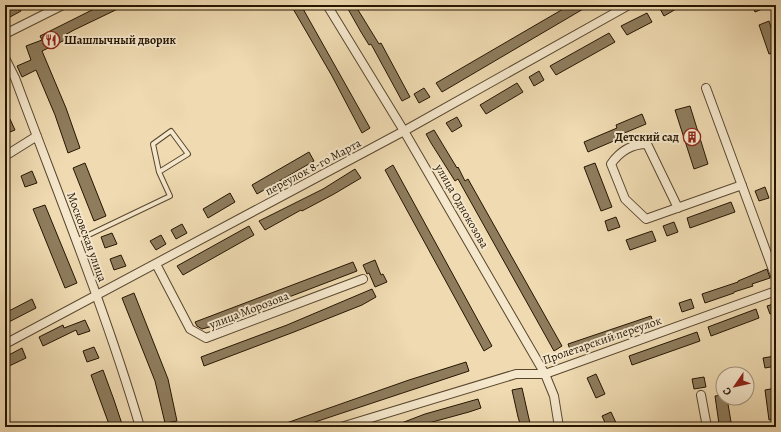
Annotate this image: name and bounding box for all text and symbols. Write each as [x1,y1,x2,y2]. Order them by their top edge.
restaurant icon: Шашлычный дворик [41,30,61,50]
place label: Шашлычный дворик [64,32,177,48]
building icon: Детский сад [682,127,702,147]
place label: Детский сад [615,129,679,145]
street label: переулок 8-го Марта [262,135,364,199]
street label: улица Однокозова [431,160,493,251]
street label: Московская улица [63,190,111,285]
street label: улица Морозова [206,287,291,333]
street label: Пролетарский переулок [540,312,664,368]
north arrow [715,366,755,406]
text: С [719,384,735,398]

